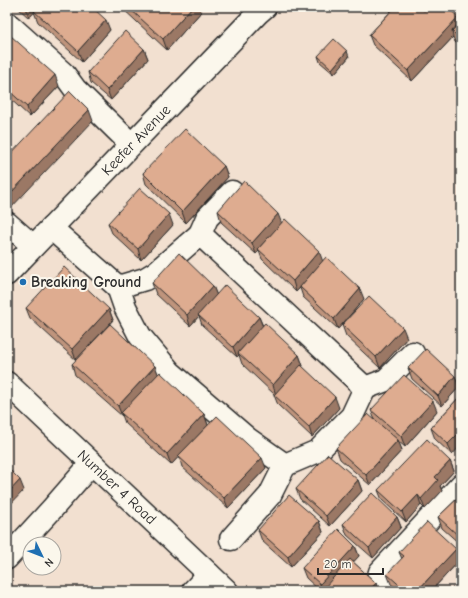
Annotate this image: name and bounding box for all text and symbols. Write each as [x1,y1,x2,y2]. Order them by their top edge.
street label: Keefer Avenue [98,100,175,179]
place label: Breaking Ground [31,273,141,291]
marker: Breaking Ground [18,277,28,287]
street label: Number 4 Road [74,446,160,528]
north arrow [22,536,62,576]
scale bar [318,550,383,576]
text: N [42,555,56,570]
text: 20 m [324,557,352,571]

